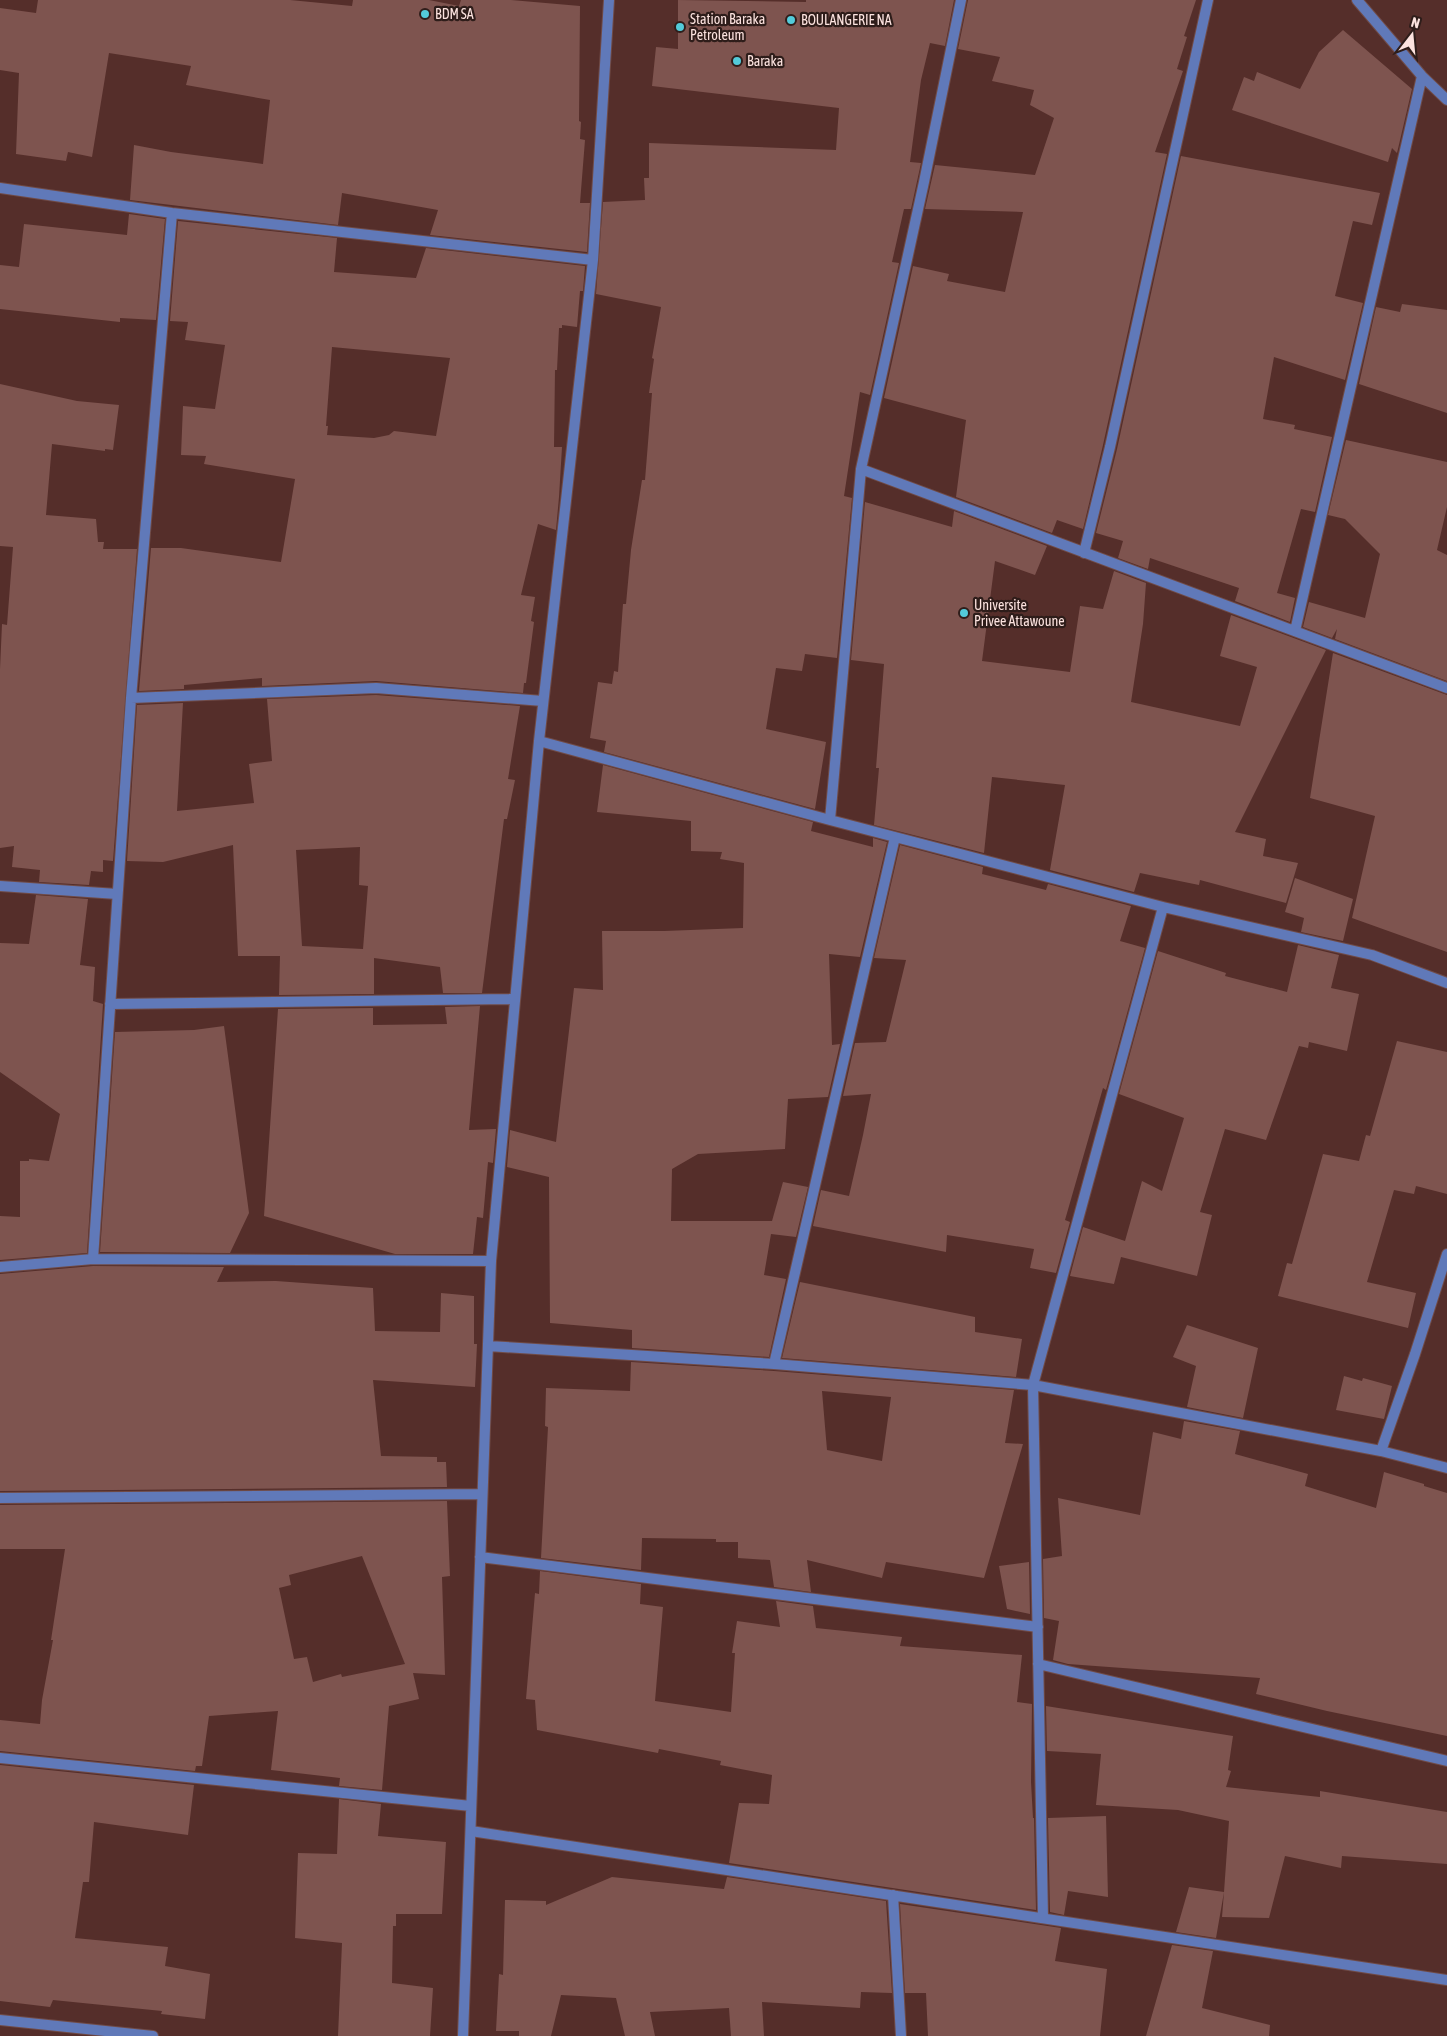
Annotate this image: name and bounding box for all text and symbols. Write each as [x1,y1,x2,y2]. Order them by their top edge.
place label: BDM SA [435,6,474,22]
marker: BDM SA [419,8,431,20]
north arrow [1387,10,1437,60]
place label: Station Baraka Petroleum [690,11,765,43]
place label: BOULANGERIE NA [801,12,892,28]
marker: BOULANGERIE NA [785,14,797,26]
text: N [1409,14,1422,31]
marker: Station Baraka Petroleum [674,21,686,33]
place label: Baraka [747,53,783,69]
marker: Baraka [731,55,743,67]
place label: Universite Privee Attawoune [974,597,1065,629]
marker: Universite Privee Attawoune [958,607,970,619]

